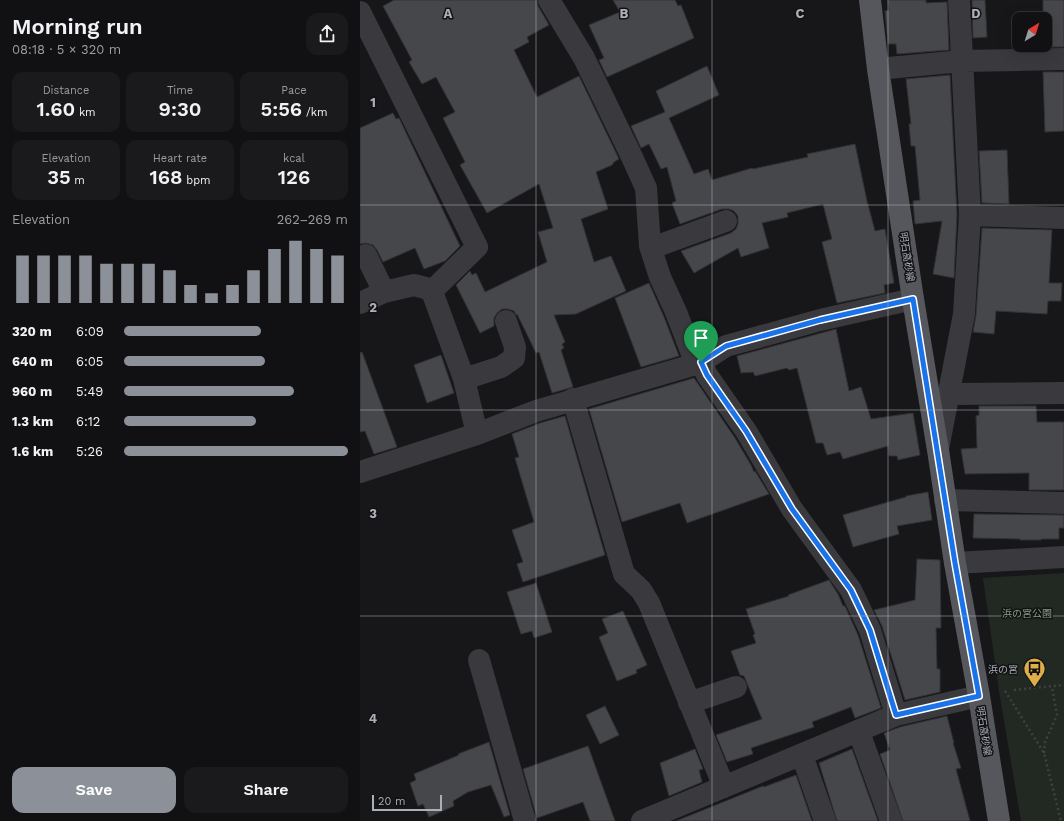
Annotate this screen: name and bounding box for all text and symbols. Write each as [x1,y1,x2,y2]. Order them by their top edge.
text: A [444,6,453,21]
text: B [620,6,629,21]
text: C [796,6,805,21]
text: D [971,6,981,21]
north arrow [1012,12,1052,52]
map controls [1012,12,1052,52]
button: share [306,13,348,55]
text: Morning run [12,14,143,39]
text: 08:18 · 5 × 320 m [12,42,121,57]
text: Distance [43,84,89,97]
text: Time [167,84,193,97]
text: Pace [281,84,307,97]
text: 1 [370,95,376,110]
text: 1.60 [36,97,75,121]
text: 9:30 [159,97,201,121]
text: 5:56 [261,97,302,121]
text: km [75,106,96,119]
text: /km [302,106,327,119]
text: Elevation [41,152,91,165]
text: Heart rate [153,152,207,165]
text: kcal [283,152,305,165]
text: 35 [47,165,71,189]
text: 168 [149,165,183,189]
text: 126 [278,165,310,189]
text: m [71,174,85,187]
text: bpm [183,174,211,187]
text: Elevation [12,212,70,227]
text: 262–269 m [277,212,348,227]
street label: 明石高砂線 [898,231,916,283]
text: 2 [369,300,377,315]
pin [684,321,718,362]
text: 320 m [12,324,52,339]
text: 6:09 [76,324,104,339]
icon: arrive [690,327,712,349]
text: 640 m [12,354,53,369]
text: 6:05 [76,354,103,369]
text: 960 m [12,384,52,399]
text: 5:49 [76,384,103,399]
text: 1.3 km [12,414,53,429]
text: 6:12 [76,414,100,429]
text: 1.6 km [12,444,53,459]
text: 5:26 [76,444,103,459]
text: 3 [369,506,377,521]
park label: 浜の宮公園 [1002,608,1052,619]
bus stop icon: 浜の宮 [1021,656,1047,689]
place label: 浜の宮 [988,664,1018,675]
street label: 明石高砂線 [975,705,993,757]
text: 4 [369,711,378,726]
button: Save [12,767,176,813]
button: Share [184,767,348,813]
scale bar [372,793,442,812]
text: 20 m [378,795,406,808]

